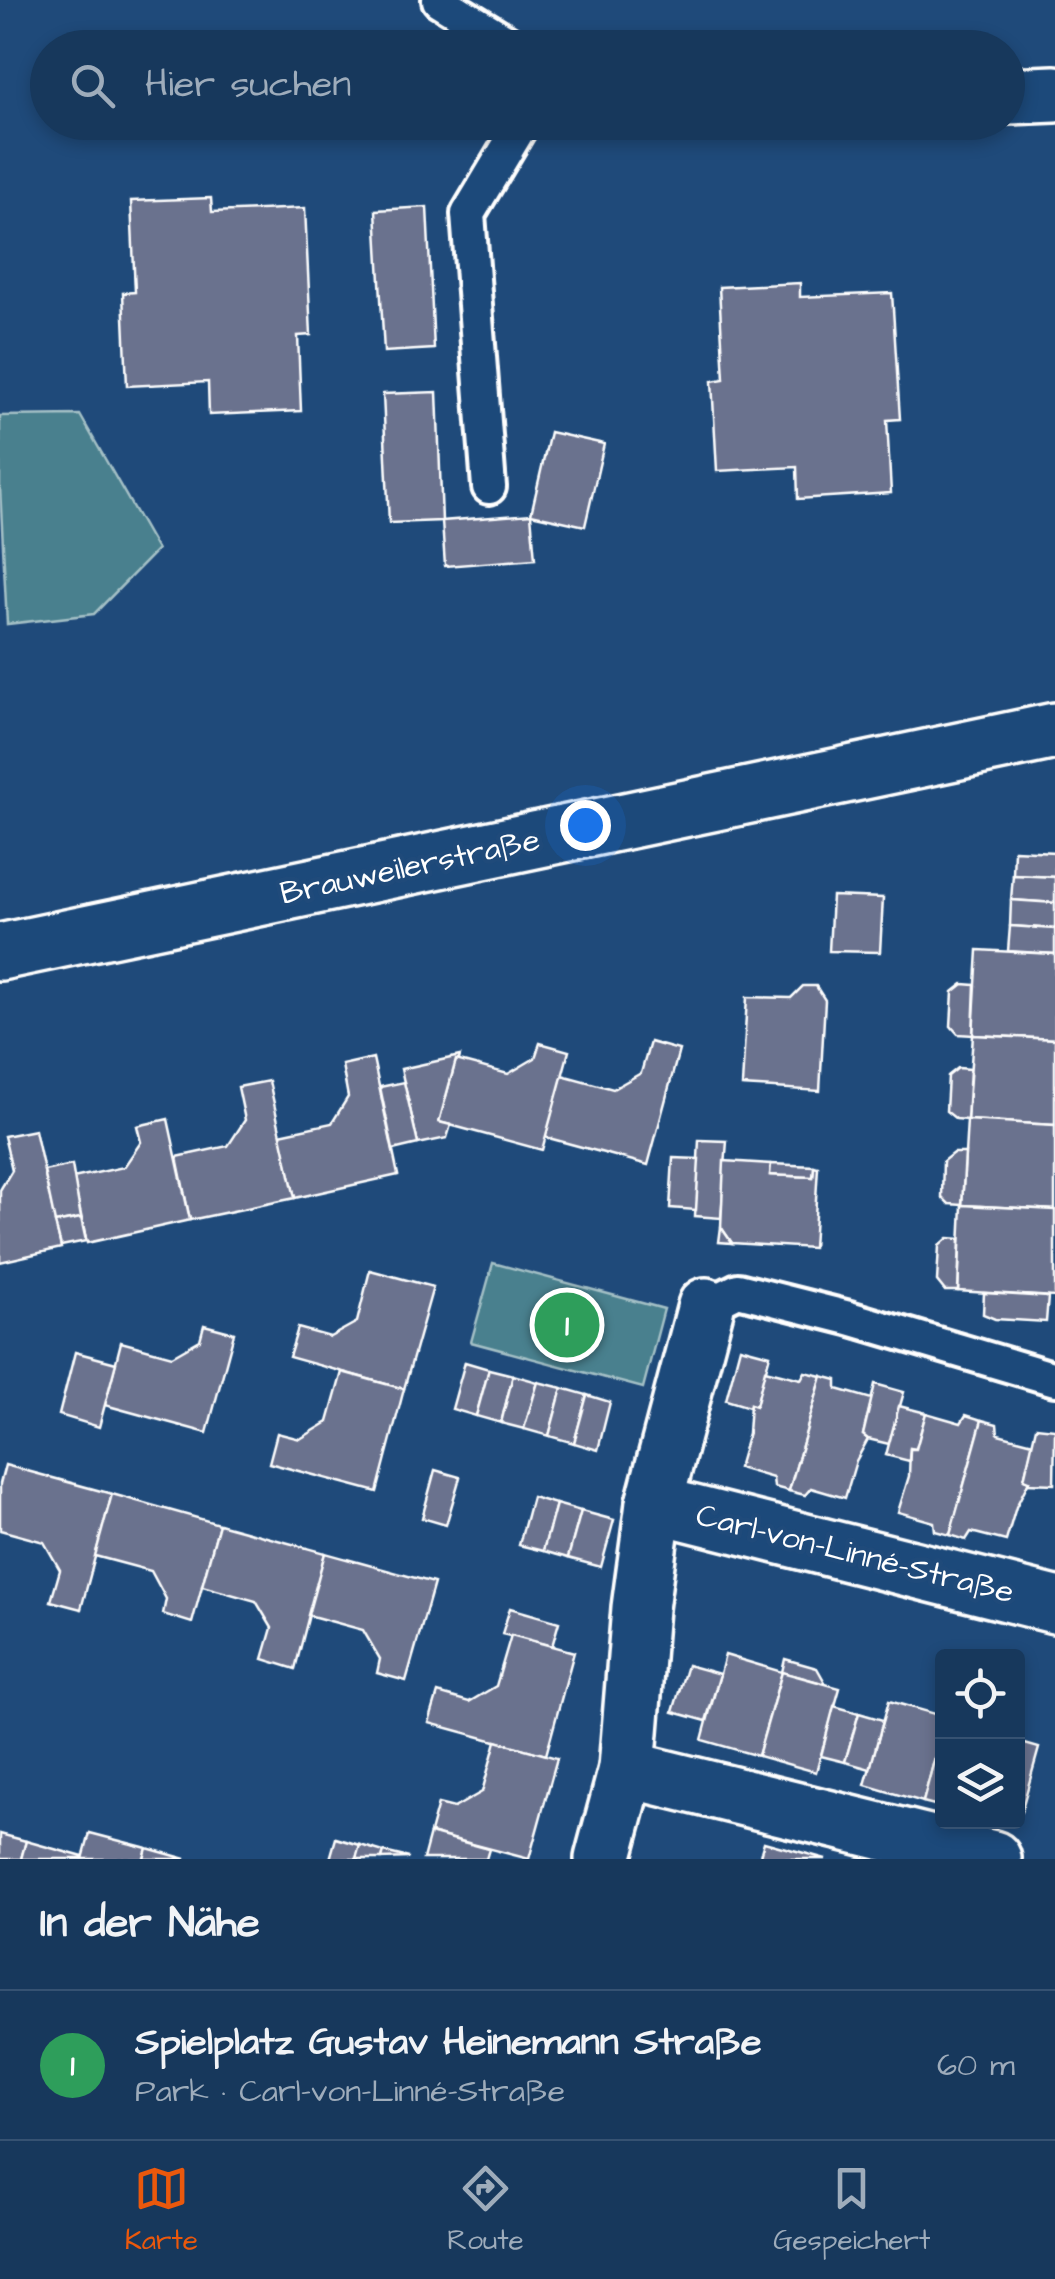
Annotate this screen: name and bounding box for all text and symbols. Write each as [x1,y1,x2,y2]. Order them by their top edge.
search box [30,30,1025,140]
icon: search [65,58,120,113]
text: Hier suchen [145,59,351,111]
your location [560,800,611,851]
street label: Brauweilerstraße [276,818,544,916]
pin: 1 [534,1288,600,1362]
street label: Carl-von-Linné-Straße [691,1493,1019,1615]
map controls [935,1649,1025,1829]
button: locate [935,1649,1025,1739]
button: layers [935,1739,1025,1829]
text: In der Nähe [40,1895,260,1953]
text: Spielplatz Gustav Heinemann Straße [135,2017,762,2069]
text: 1 [70,2043,75,2088]
text: 60 m [937,2043,1015,2088]
text: Park · Carl-von-Linné-Straße [135,2069,565,2114]
tab: Karte [125,2161,198,2260]
tab: Route [447,2161,524,2260]
tab: Gespeichert [773,2161,930,2260]

